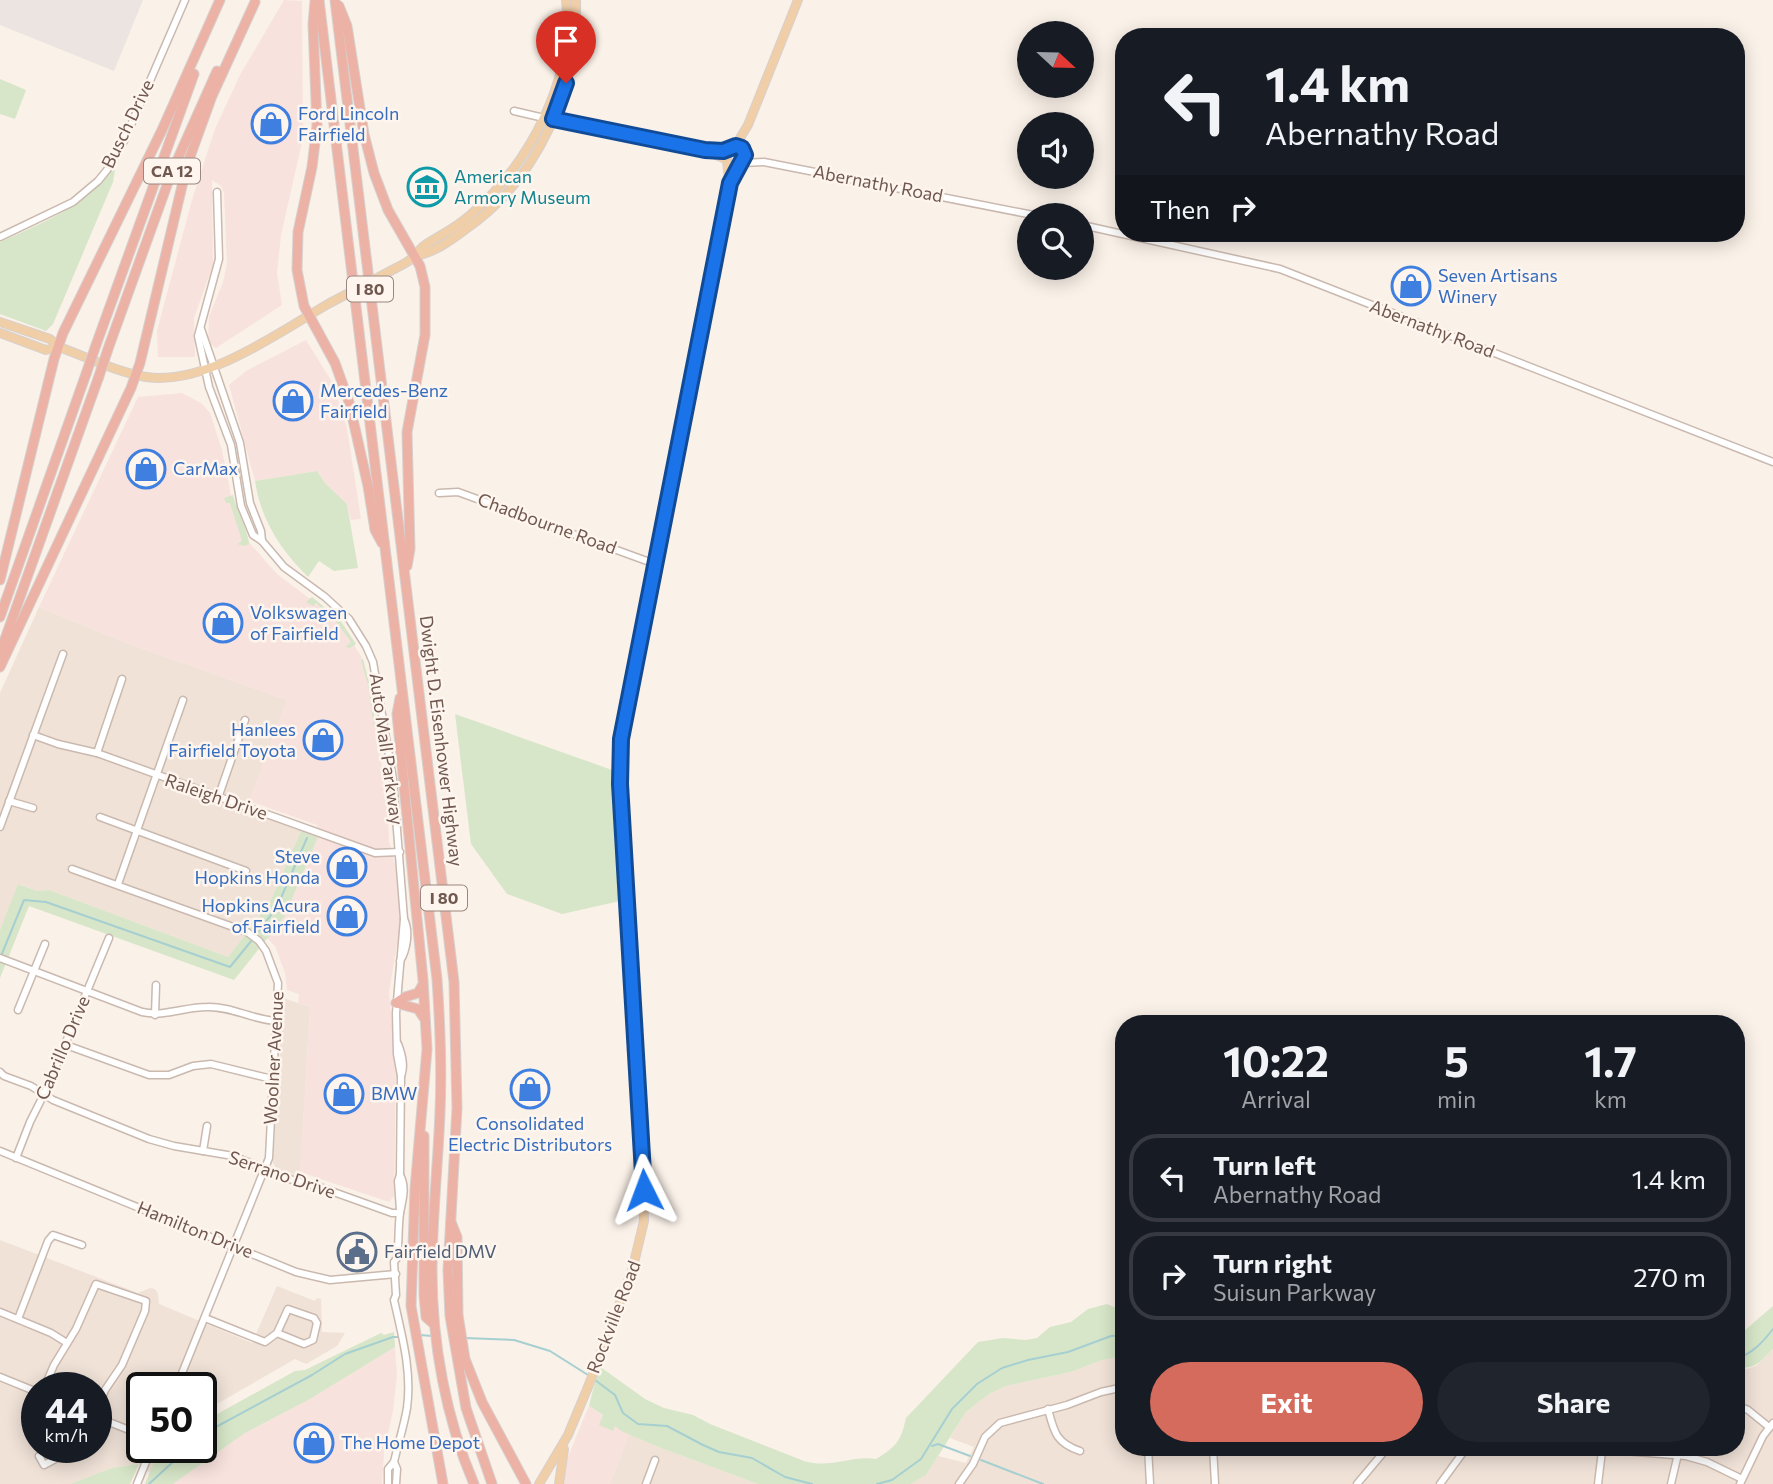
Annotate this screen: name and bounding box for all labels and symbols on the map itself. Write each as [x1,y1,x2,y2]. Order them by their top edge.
pin [536,11,596,83]
north arrow [1017,21,1094,98]
street label: Busch Drive [96,76,158,172]
place label: Ford Lincoln Fairfield [298,102,399,145]
shop icon: Ford Lincoln Fairfield [250,103,292,145]
road number: CA 12 [144,158,200,183]
street label: Abernathy Road [811,160,945,206]
place label: American Armory Museum [454,165,591,208]
museum icon: American Armory Museum [406,166,448,208]
place label: Seven Artisans Winery [1438,264,1558,307]
shop icon: Seven Artisans Winery [1390,265,1432,307]
road number: I 80 [347,276,393,302]
street label: Abernathy Road [1367,294,1498,362]
place label: Mercedes-Benz Fairfield [320,379,448,422]
shop icon: Mercedes-Benz Fairfield [272,380,314,422]
shop icon: CarMax [125,448,167,490]
place label: CarMax [173,457,238,479]
street label: Chadbourne Road [475,488,620,558]
place label: Volkswagen of Fairfield [250,601,347,644]
shop icon: Volkswagen of Fairfield [202,602,244,644]
street label: Dwight D. Eisenhower Highway [416,614,468,868]
street label: Auto Mall Parkway [365,671,409,826]
place label: Hanlees Fairfield Toyota [168,718,296,761]
shop icon: Hanlees Fairfield Toyota [302,719,344,761]
street label: Raleigh Drive [162,768,271,824]
place label: Steve Hopkins Honda [194,845,320,888]
shop icon: Steve Hopkins Honda [326,846,368,888]
road number: I 80 [421,885,467,910]
place label: Hopkins Acura of Fairfield [201,894,320,937]
shop icon: Hopkins Acura of Fairfield [326,895,368,937]
street label: Woolner Avenue [259,991,287,1125]
street label: Cabrillo Drive [30,992,94,1103]
shop icon: Consolidated Electric Distributors [509,1068,551,1110]
shop icon: BMW [323,1073,365,1115]
place label: BMW [371,1082,417,1104]
place label: Consolidated Electric Distributors [448,1112,612,1155]
street label: Serrano Drive [226,1145,339,1203]
position arrow [607,1153,681,1227]
street label: Hamilton Drive [134,1196,257,1262]
public building icon: Fairfield DMV [336,1231,378,1273]
place label: Fairfield DMV [384,1240,497,1262]
street label: Rockville Road [581,1257,645,1376]
speed limit sign: 50 [126,1372,217,1463]
shop icon: The Home Depot [293,1422,335,1464]
place label: The Home Depot [341,1431,480,1453]

